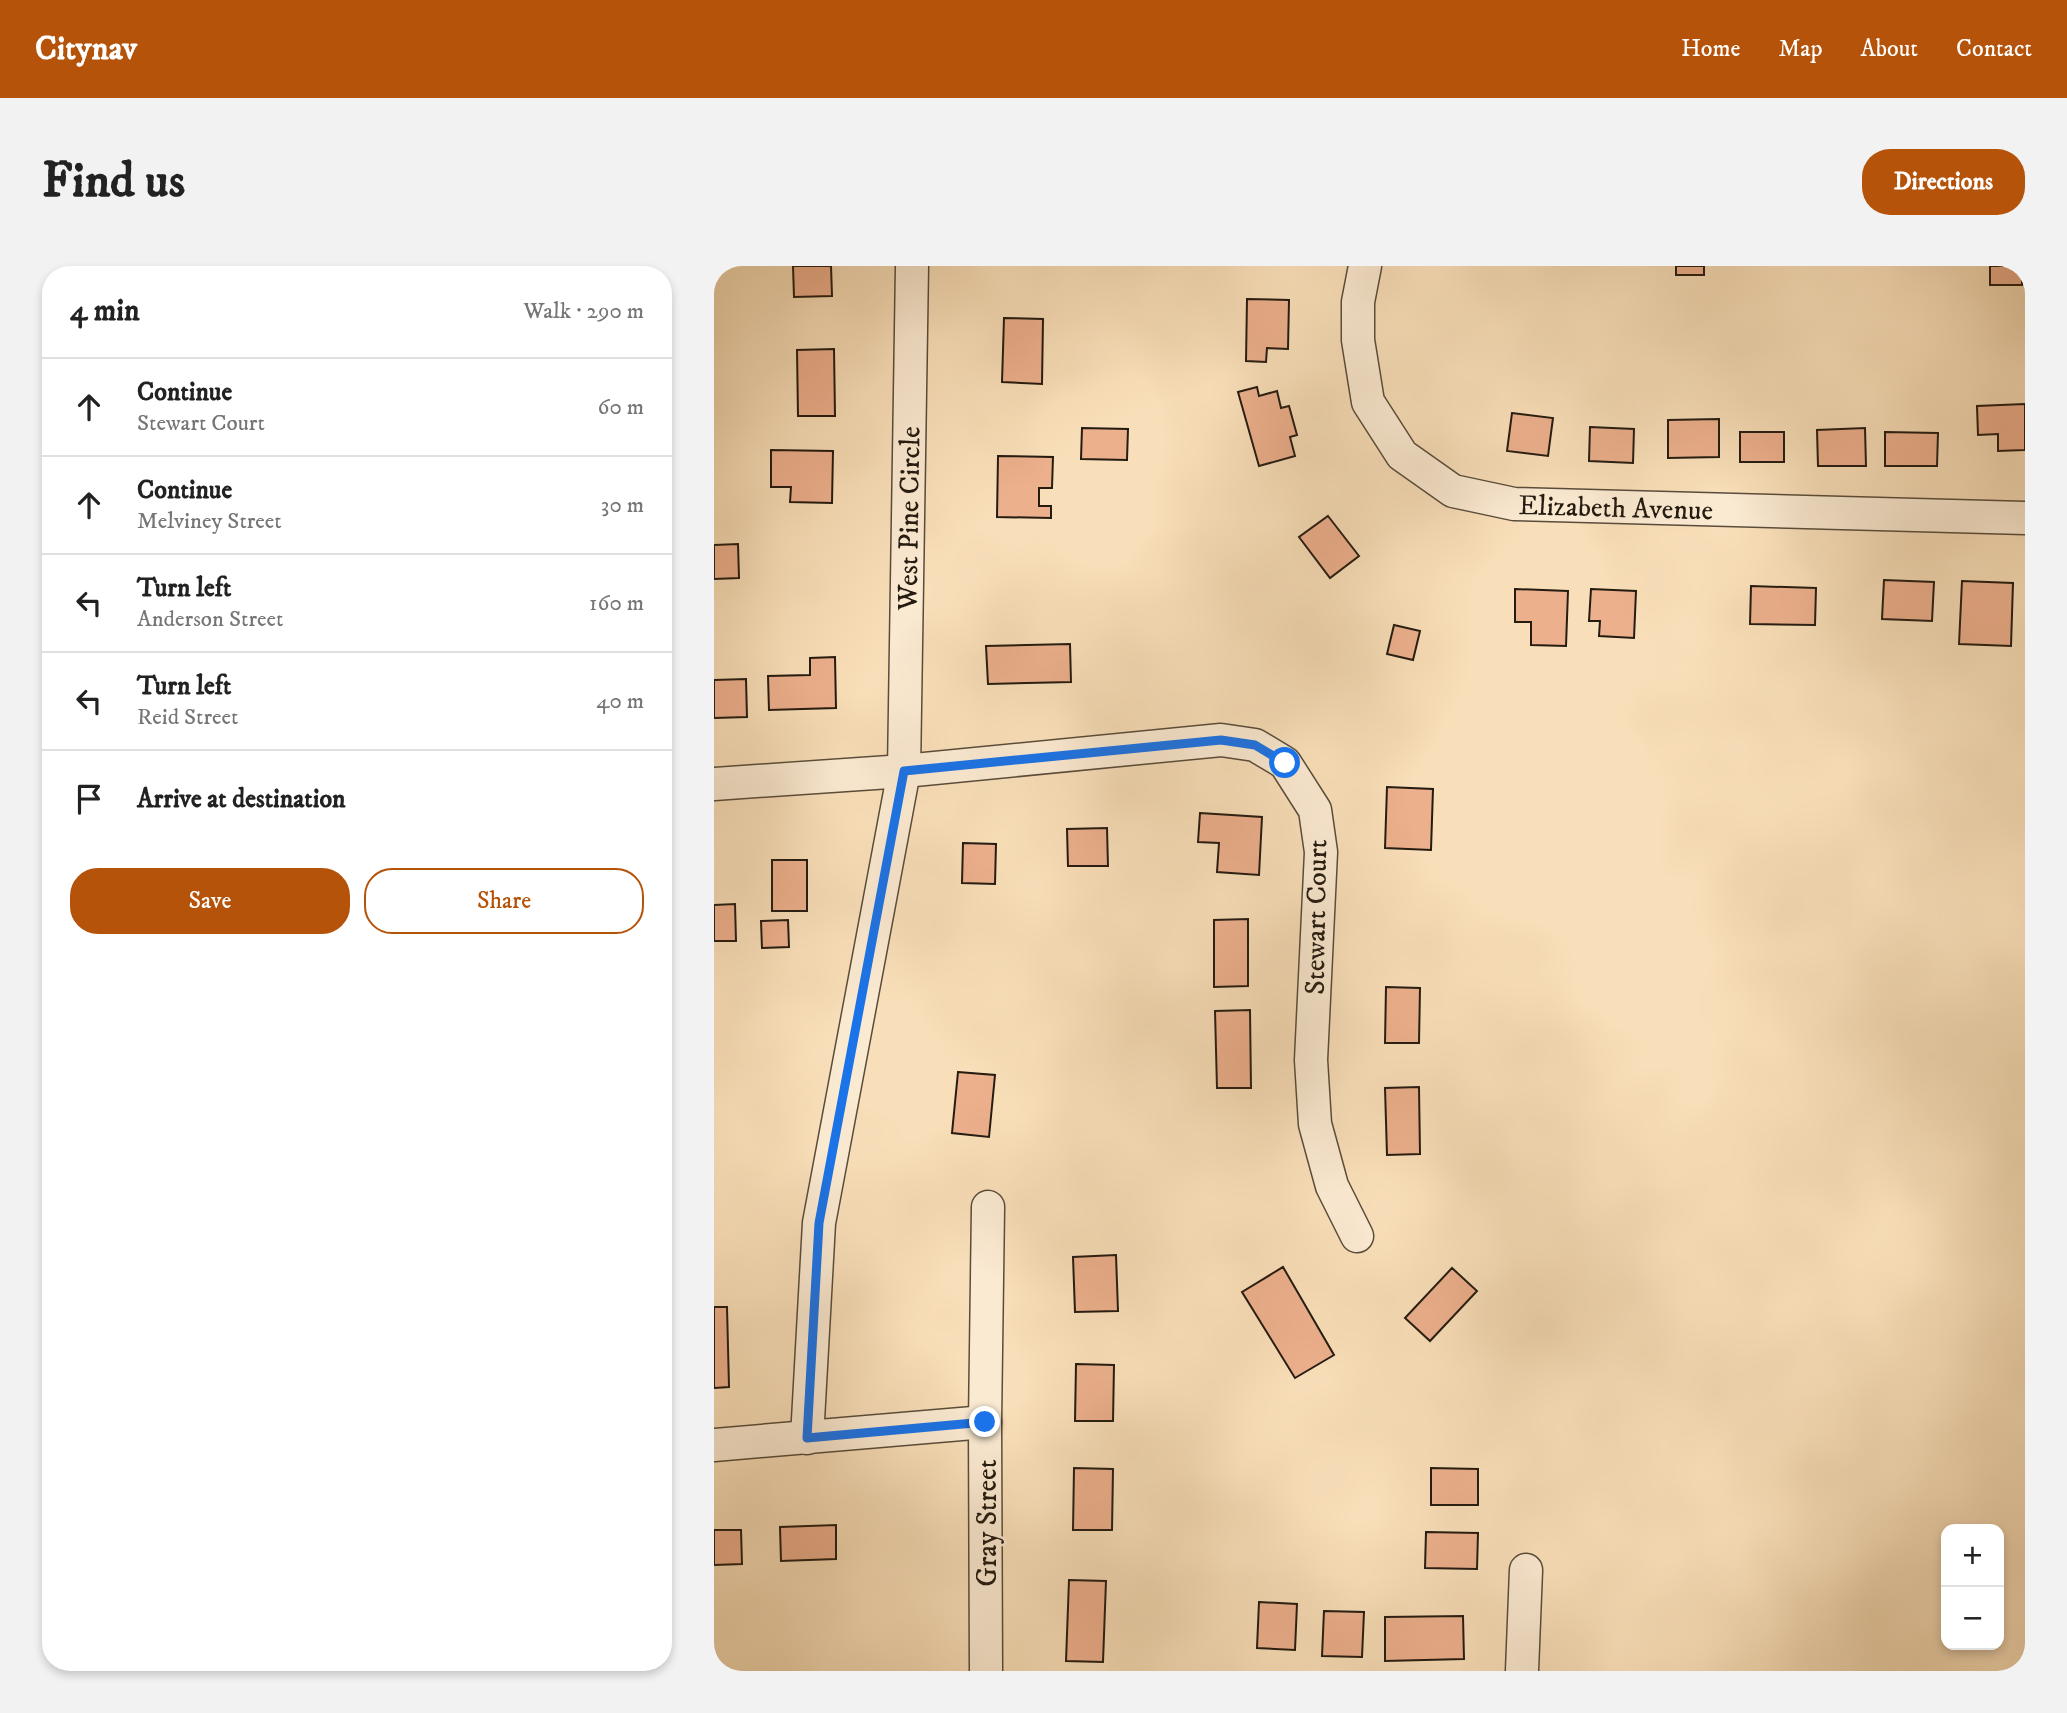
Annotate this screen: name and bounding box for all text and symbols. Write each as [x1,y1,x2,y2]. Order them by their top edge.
text: Citynav [35,29,137,70]
text: Home [1681,34,1740,64]
text: Map [1778,34,1823,64]
text: About [1861,34,1918,64]
text: Contact [1956,34,2032,64]
button: Directions [1862,149,2025,215]
text: Find us [42,151,185,213]
text: 4 min [70,293,140,330]
text: Walk · 290 m [523,297,644,326]
text: Continue [137,376,232,409]
icon: ahead [70,388,108,426]
text: 60 m [597,393,644,422]
text: Stewart Court [137,409,265,438]
street label: West Pine Circle [891,426,928,612]
text: Continue [137,474,232,507]
icon: ahead [70,486,108,524]
street label: Elizabeth Avenue [1518,488,1713,528]
text: 30 m [601,491,644,520]
text: Melviney Street [137,507,282,536]
text: Turn left [137,572,231,605]
icon: left [70,584,108,622]
text: 160 m [589,589,644,618]
text: Anderson Street [137,605,283,634]
text: Turn left [137,670,231,703]
icon: left [70,682,108,720]
text: 40 m [596,687,644,716]
text: Reid Street [137,703,238,732]
route start [1269,747,1300,778]
icon: arrive [70,780,108,818]
text: Arrive at destination [137,783,346,816]
street label: Stewart Court [1298,839,1335,995]
button: Save [70,868,350,934]
button: Share [364,868,644,934]
route end [969,1406,1000,1437]
street label: Gray Street [970,1459,1005,1587]
map controls [1941,1524,2004,1650]
button: + [1941,1524,2004,1587]
button: − [1941,1587,2004,1650]

